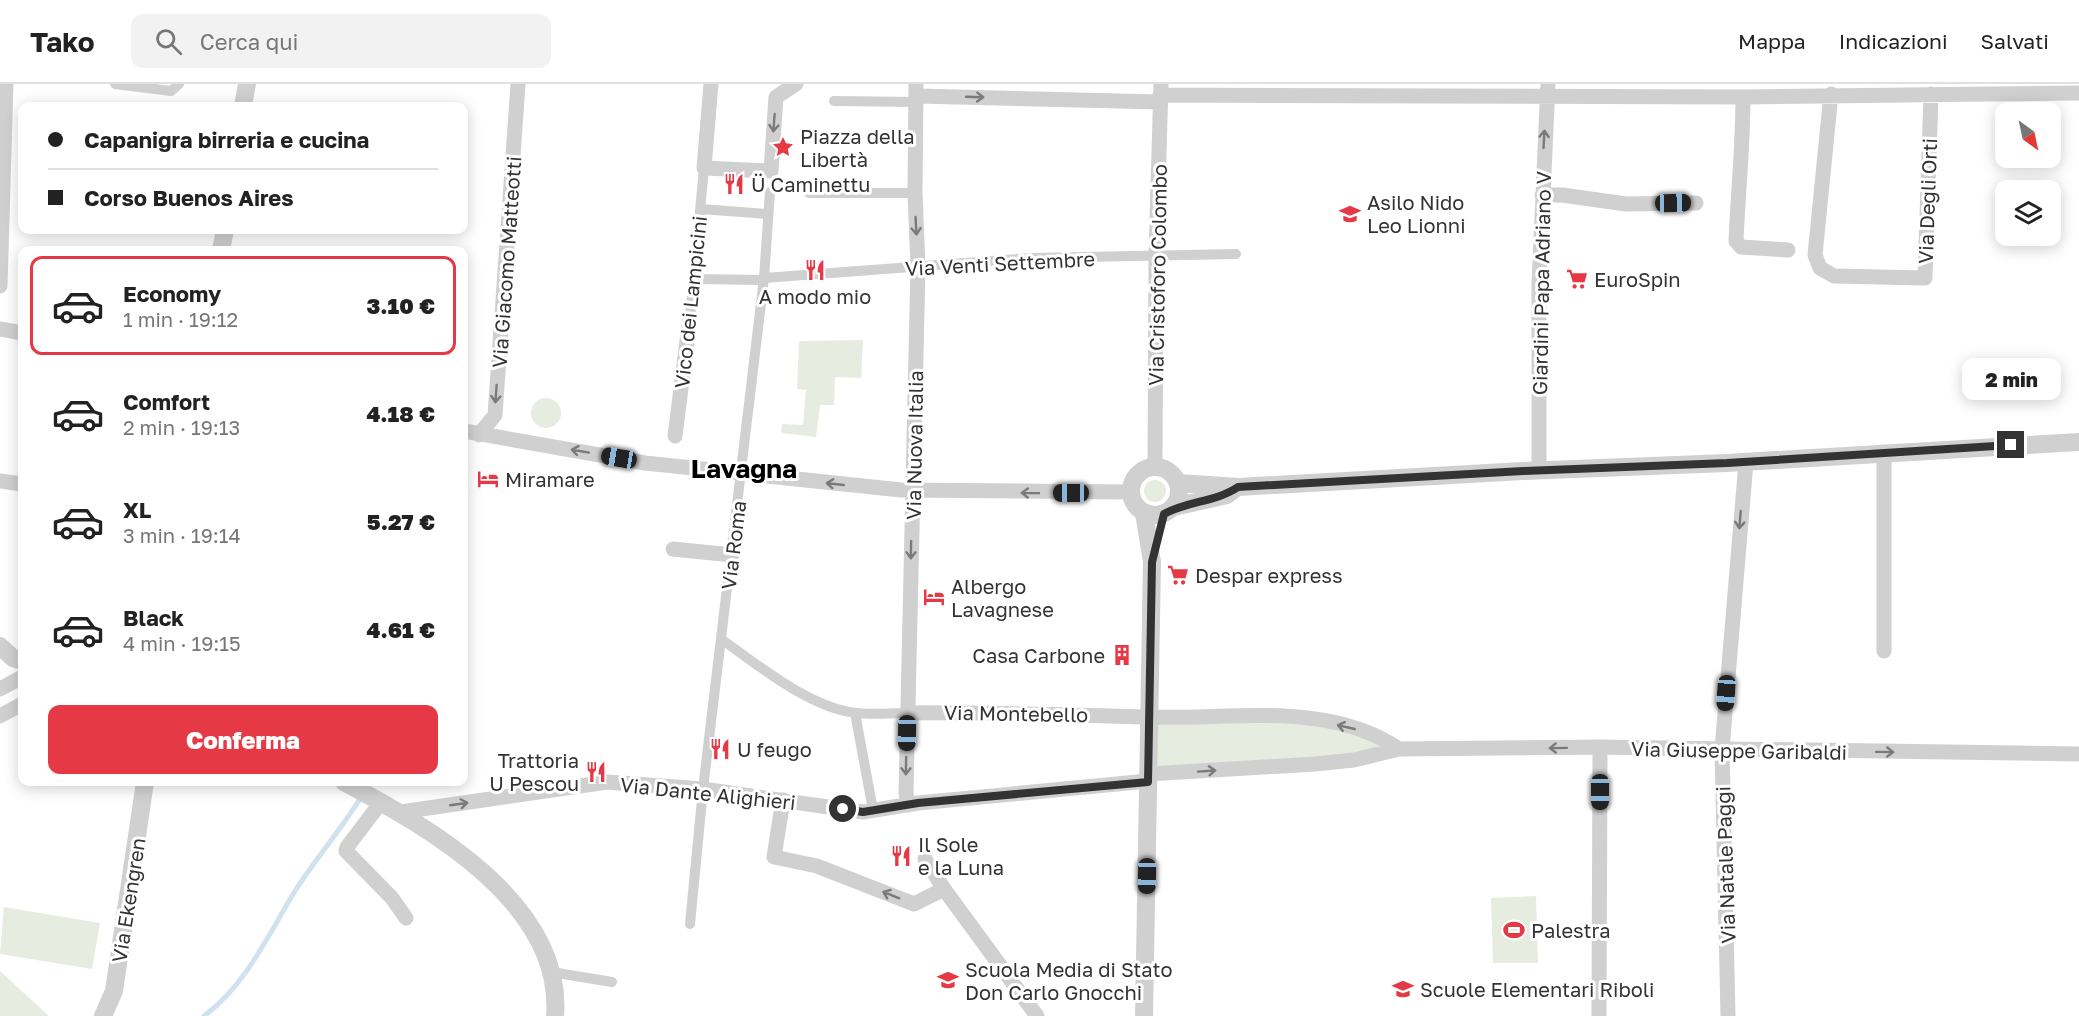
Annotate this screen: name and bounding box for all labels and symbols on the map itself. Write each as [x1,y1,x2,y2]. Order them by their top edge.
one-way arrow [965,91,985,103]
north arrow [1995,102,2061,168]
one-way arrow [769,112,780,132]
place label: Piazza della Libertà [800,124,915,171]
one-way arrow [1538,130,1549,149]
place icon: Piazza della Libertà [771,135,795,159]
street label: Via Degli Orti [1913,138,1941,264]
street label: Via Giacomo Matteotti [487,155,525,369]
street label: Via Cristoforo Colombo [1143,164,1171,386]
street label: Giardini Papa Adriano V [1527,171,1555,395]
restaurant icon: Ü Caminettu [722,172,746,196]
place label: Ü Caminettu [751,172,870,196]
place label: Asilo Nido Leo Lionni [1367,190,1466,237]
car [1655,194,1691,212]
school or university icon: Asilo Nido Leo Lionni [1338,202,1362,226]
street label: Vico dei Lampicini [669,215,711,389]
one-way arrow [911,216,922,236]
street label: Via Venti Settembre [904,246,1096,280]
restaurant icon: A modo mio [803,258,827,282]
supermarket icon: EuroSpin [1565,267,1589,291]
place label: EuroSpin [1594,267,1681,291]
place label: A modo mio [759,284,871,308]
callout: 2 min [1962,358,2060,400]
street label: Via Nuova Italia [901,370,927,520]
one-way arrow [490,383,501,403]
route end [1997,431,2024,458]
one-way arrow [571,445,591,456]
car [600,446,638,470]
district label: Lavagna [691,453,797,484]
hotel icon: Miramare [476,467,500,491]
place label: Miramare [505,467,595,491]
one-way arrow [826,478,846,489]
car [1053,484,1089,502]
one-way arrow [1020,487,1040,498]
street label: Via Roma [716,499,750,591]
one-way arrow [1734,510,1745,530]
one-way arrow [905,539,917,559]
supermarket icon: Despar express [1166,563,1190,587]
place label: Despar express [1195,563,1343,587]
place label: Albergo Lavagnese [951,574,1054,621]
hotel icon: Albergo Lavagnese [922,585,946,609]
place label: Casa Carbone [972,643,1105,667]
building icon: Casa Carbone [1110,643,1134,667]
car [1716,674,1736,712]
street label: Via Montebello [944,700,1088,726]
car [898,715,916,751]
one-way arrow [1337,720,1356,732]
street label: Via Giuseppe Garibaldi [1631,736,1847,764]
restaurant icon: U feugo [708,737,732,761]
place label: U feugo [737,737,812,761]
one-way arrow [1549,742,1569,754]
one-way arrow [1875,746,1895,758]
place label: Trattoria U Pescou [489,748,579,795]
one-way arrow [900,755,912,775]
restaurant icon: Trattoria U Pescou [584,760,608,784]
one-way arrow [1196,765,1216,776]
street label: Via Dante Alighieri [619,772,797,814]
car [1591,774,1609,810]
street label: Via Natale Paggi [1710,786,1740,944]
route start [829,795,856,822]
one-way arrow [448,798,468,809]
place label: Il Sole e la Luna [918,832,1004,879]
street label: Via Ekengren [106,836,150,964]
restaurant icon: Il Sole e la Luna [889,844,913,868]
car [1138,858,1156,894]
one-way arrow [882,889,901,900]
sports icon: Palestra [1502,918,1526,942]
place label: Palestra [1531,918,1611,942]
place label: Scuola Media di Stato Don Carlo Gnocchi [965,957,1172,1004]
school or university icon: Scuola Media di Stato Don Carlo Gnocchi [936,968,960,992]
school or university icon: Scuole Elementari Riboli [1391,977,1415,1001]
place label: Scuole Elementari Riboli [1420,977,1654,1001]

